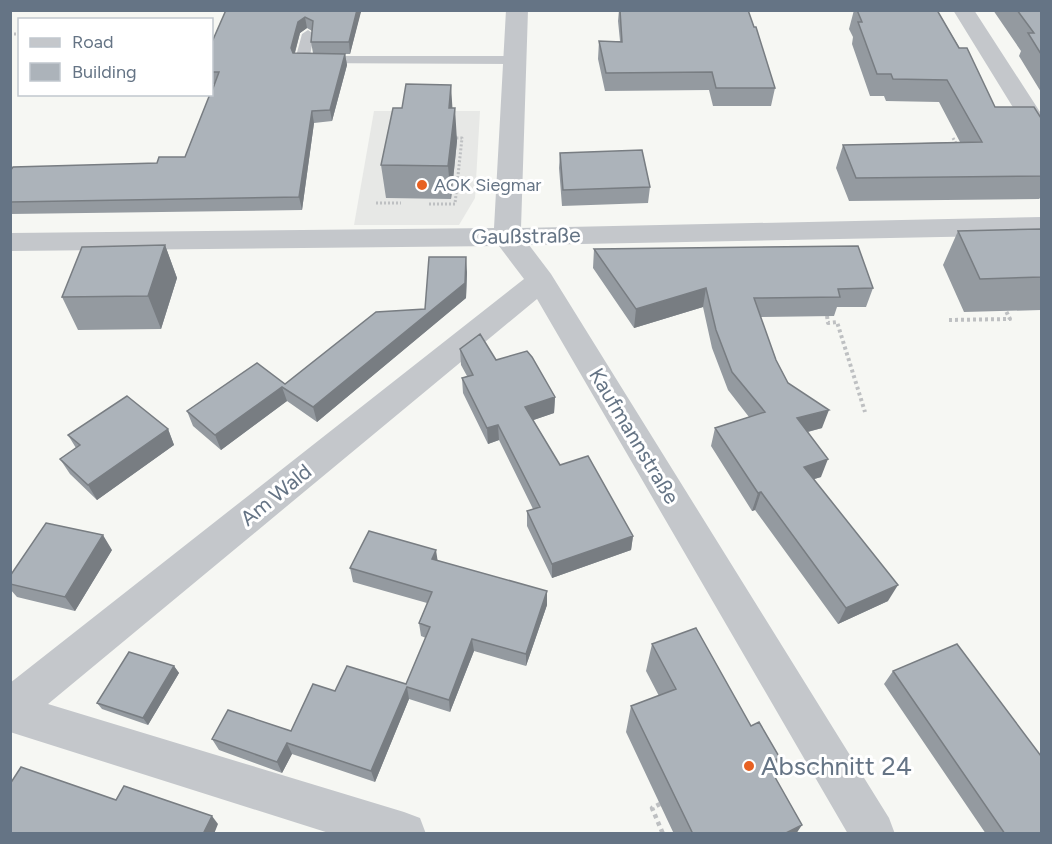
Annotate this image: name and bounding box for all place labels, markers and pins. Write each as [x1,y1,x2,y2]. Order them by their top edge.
place label: AOK Siegmar [434,174,541,196]
marker: AOK Siegmar [415,178,429,192]
place label: Abschnitt 24 [761,750,912,782]
marker: Abschnitt 24 [742,759,756,773]

